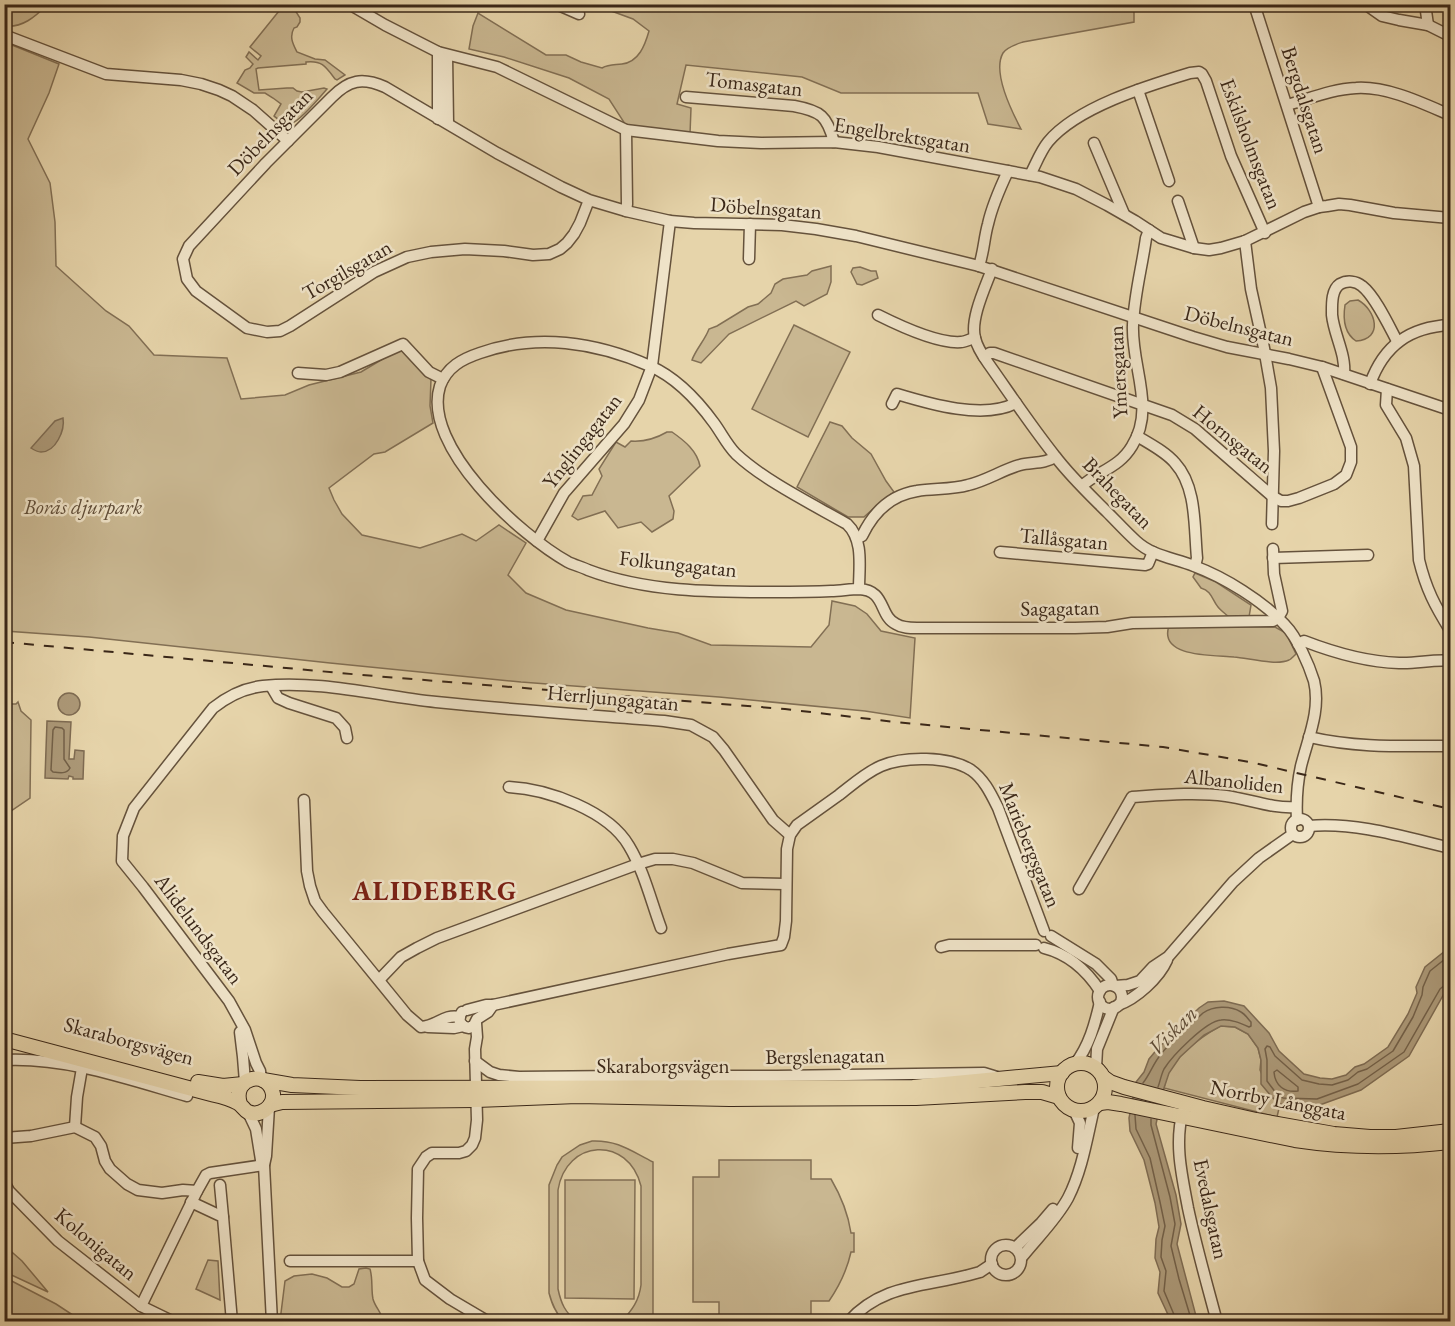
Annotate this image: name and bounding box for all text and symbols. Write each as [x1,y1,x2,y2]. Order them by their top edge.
street label: Bergdalsgatan [1275,43,1335,157]
street label: Tomasgatan [704,65,804,102]
street label: Eskilsholmsgatan [1214,75,1289,213]
street label: Döbelnsgatan [221,82,318,181]
street label: Engelbrektsgatan [832,110,972,159]
street label: Döbelnsgatan [709,190,823,225]
street label: Torgilsgatan [297,233,396,306]
street label: Döbelnsgatan [1182,299,1297,352]
street label: Ymersgatan [1102,325,1133,419]
street label: Ynglingagatan [536,388,627,494]
street label: Hornsgatan [1188,398,1279,479]
street label: Brahegatan [1077,451,1159,535]
park label: Borås djurpark [23,493,143,520]
street label: Tallåsgatan [1019,521,1110,556]
street label: Folkungagatan [618,544,738,583]
street label: Sagagatan [1020,593,1100,622]
street label: Herrljungagatan [546,678,680,717]
street label: Albanoliden [1182,762,1285,799]
street label: Mariebergsgatan [993,778,1068,911]
street label: Alidelundsgatan [148,867,250,989]
district label: ALIDEBERG [351,873,518,908]
water label: Viskan [1141,999,1203,1061]
street label: Skaraborgsvägen [61,1010,197,1071]
street label: Bergslenagatan [765,1041,885,1070]
street label: Skaraborgsvägen [596,1052,730,1079]
street label: Norrby Långgata [1208,1073,1349,1126]
street label: Evedalsgatan [1188,1156,1235,1262]
street label: Kolonigatan [49,1201,143,1286]

